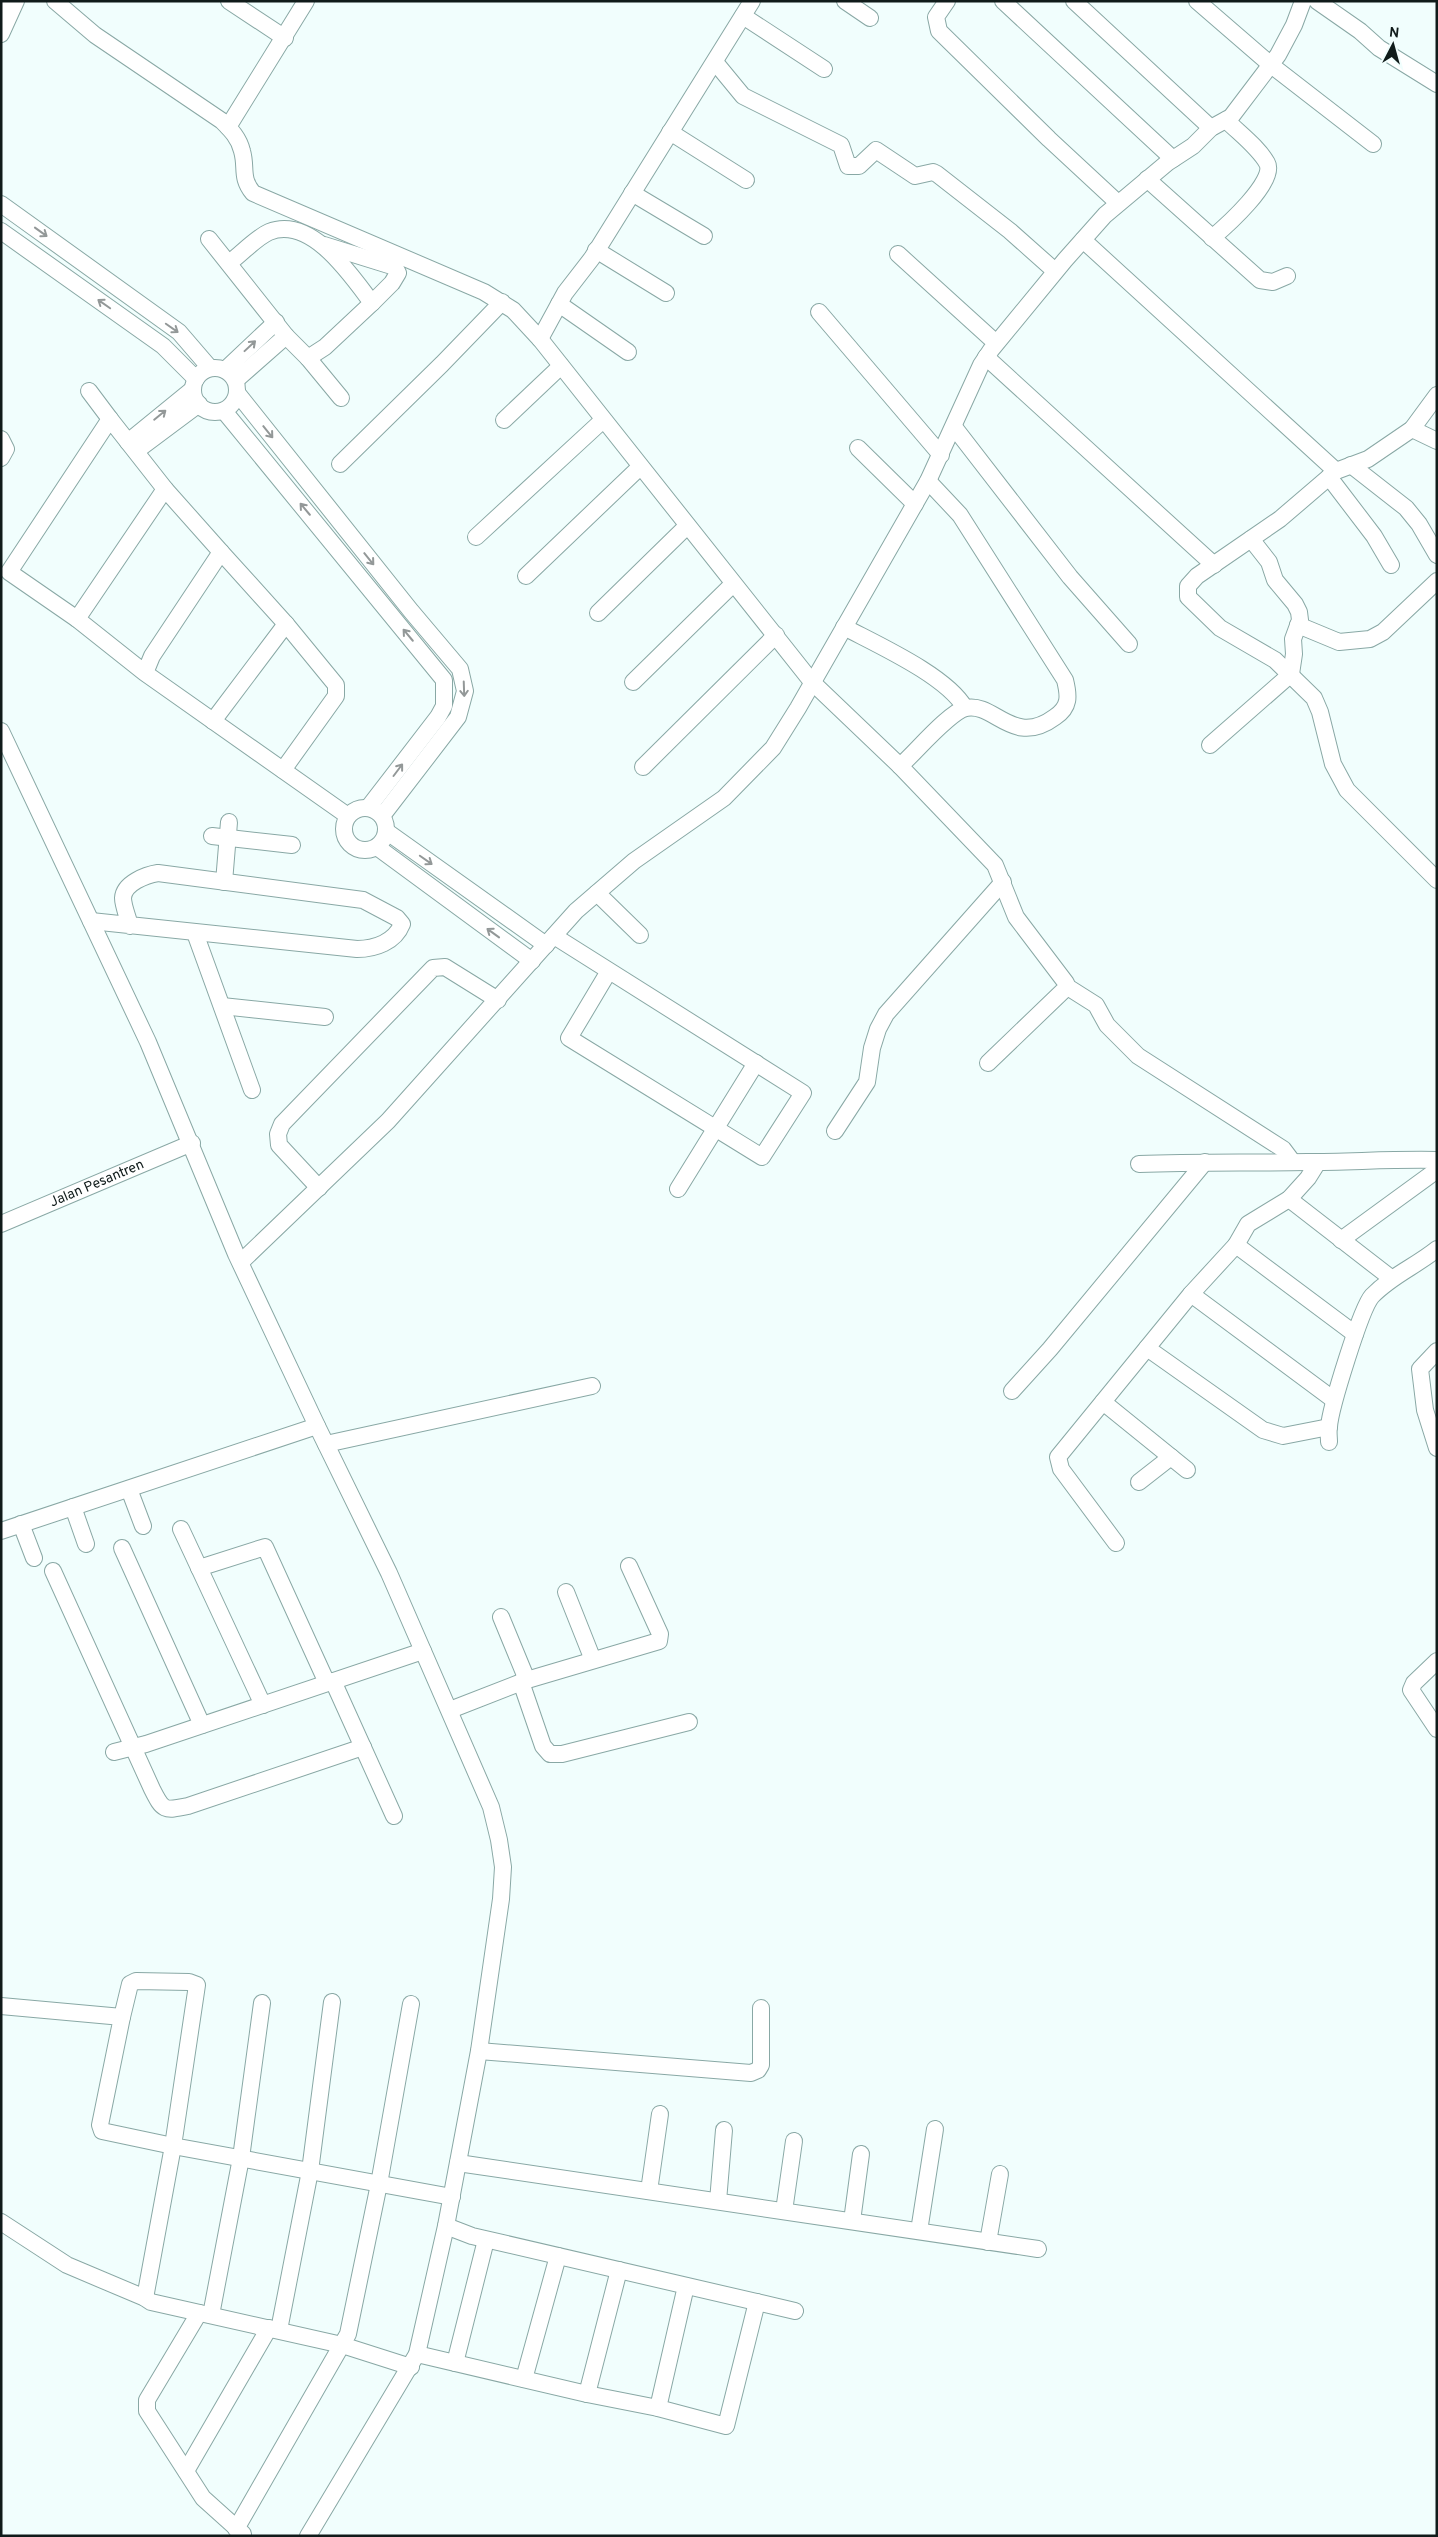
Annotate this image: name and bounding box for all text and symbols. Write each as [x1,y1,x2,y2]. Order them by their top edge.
north arrow [1368,20,1418,70]
text: N [1388,25,1400,43]
one-way arrow [34,227,47,238]
one-way arrow [97,299,111,309]
one-way arrow [165,323,179,333]
one-way arrow [244,340,257,352]
one-way arrow [153,410,166,421]
one-way arrow [263,425,274,438]
one-way arrow [299,503,310,516]
one-way arrow [364,552,375,565]
one-way arrow [403,628,414,641]
one-way arrow [459,680,468,696]
one-way arrow [393,763,403,777]
one-way arrow [419,854,432,865]
one-way arrow [487,927,500,938]
street label: Jalan Pesantren [47,1156,146,1211]

